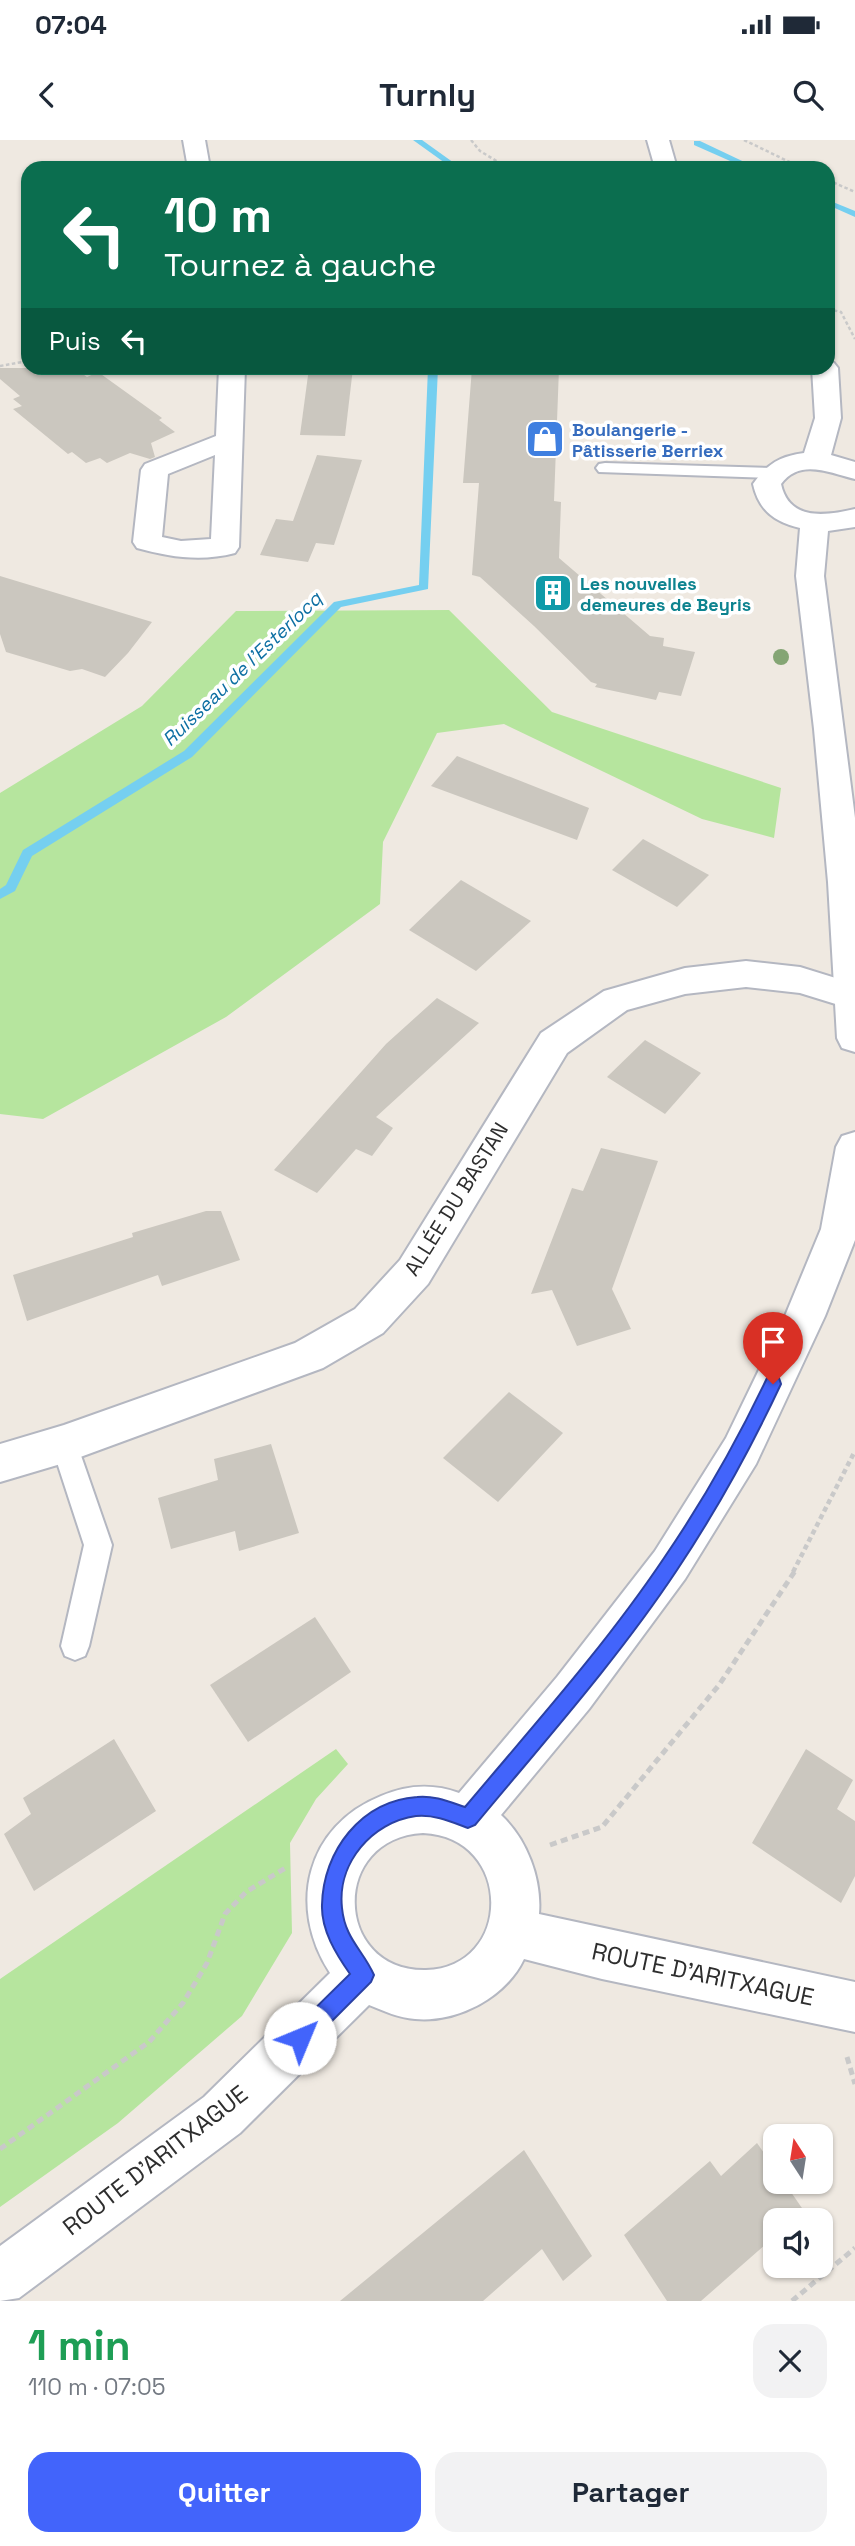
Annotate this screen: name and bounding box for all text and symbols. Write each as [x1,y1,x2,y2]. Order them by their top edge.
text: 07:04 [35,8,107,42]
text: Turnly [379,75,476,115]
icon: back [28,76,66,114]
icon: search [789,76,827,114]
text: 10 m [164,184,272,246]
icon: left [49,189,140,280]
text: Tournez à gauche [164,245,436,285]
icon: left [115,322,153,360]
text: Puis [49,324,101,358]
shop icon: Boulangerie - Pâtisserie Berriex [524,418,566,460]
place label: Boulangerie - Pâtisserie Berriex [572,418,724,462]
building icon: Les nouvelles demeures de Beyris [532,572,574,614]
place label: Les nouvelles demeures de Beyris [580,572,751,616]
water label: Ruisseau de l'Esterlocq [157,586,327,752]
street label: ALLÉE DU BASTAN [398,1117,514,1281]
pin [743,1312,803,1384]
icon: arrive [754,1323,792,1361]
street label: ROUTE D'ARITXAGUE [589,1935,817,2013]
position arrow [263,2001,337,2075]
street label: ROUTE D'ARITXAGUE [56,2078,254,2242]
north arrow [763,2124,833,2194]
map controls [763,2124,833,2278]
button: sound [763,2208,833,2278]
text: 1 min [28,2319,131,2372]
button: close [753,2324,827,2398]
text: 110 m · 07:05 [28,2372,165,2402]
button: Quitter [28,2452,421,2532]
button: Partager [435,2452,827,2532]

